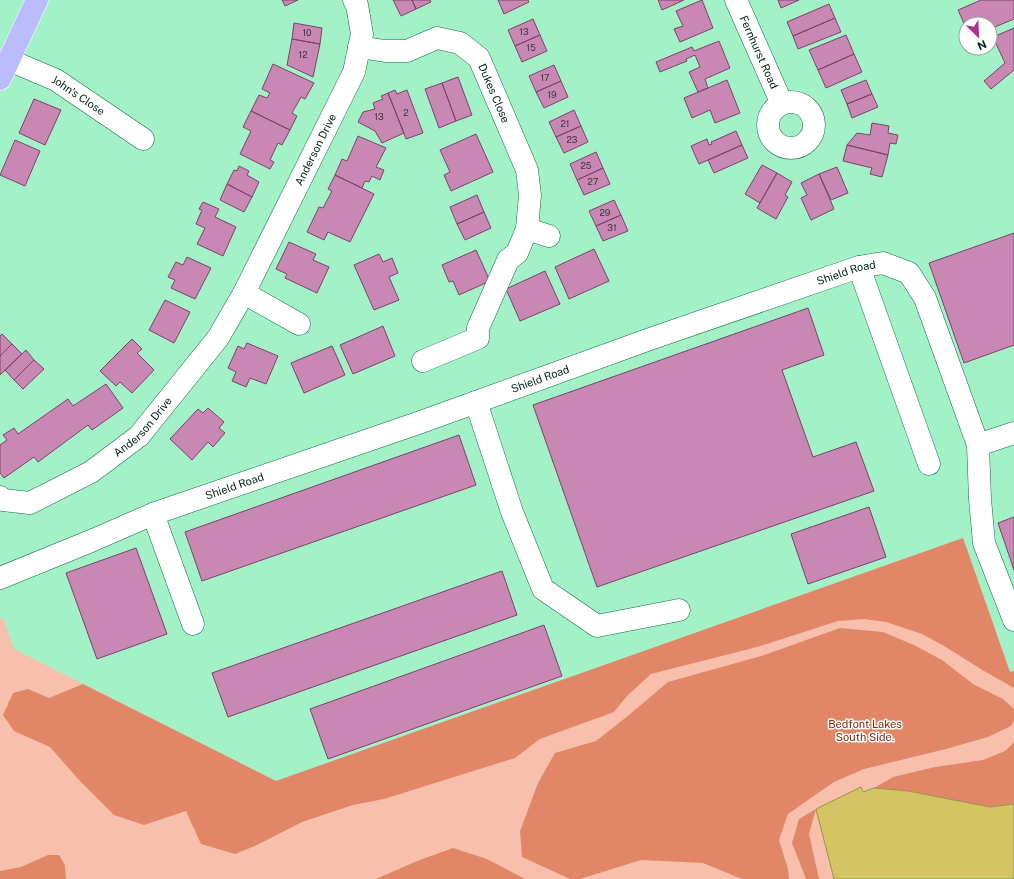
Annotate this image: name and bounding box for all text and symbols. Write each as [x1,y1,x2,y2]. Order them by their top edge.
street label: Fernhurst Road [738,14,780,91]
north arrow [958,16,998,56]
house number: 13 [519,26,529,37]
house number: 10 [302,27,312,38]
text: N [976,38,988,52]
house number: 15 [526,42,536,53]
house number: 12 [298,49,308,60]
street label: Dukes Close [476,62,512,125]
house number: 17 [540,72,550,83]
street label: John's Close [50,73,107,117]
house number: 19 [547,89,557,100]
house number: 2 [403,107,409,118]
house number: 13 [374,111,384,122]
street label: Anderson Drive [293,112,338,187]
house number: 21 [560,118,570,129]
house number: 23 [566,134,578,145]
house number: 25 [580,160,592,171]
house number: 27 [588,176,598,187]
house number: 29 [600,207,611,218]
house number: 31 [607,222,617,233]
street label: Shield Road [815,258,876,287]
street label: Shield Road [509,363,571,395]
street label: Anderson Drive [111,395,174,459]
street label: Shield Road [204,470,265,502]
park label: Bedfont Lakes South Side. [828,718,902,743]

